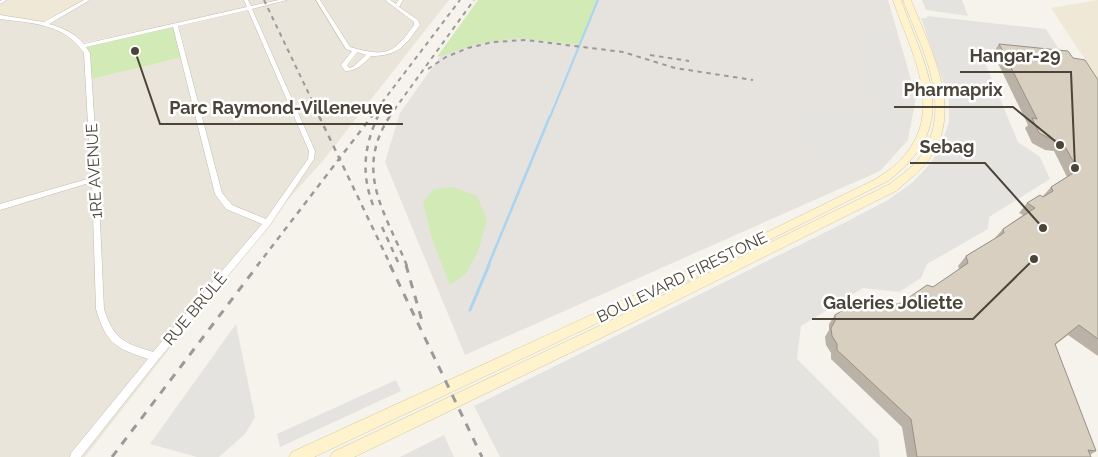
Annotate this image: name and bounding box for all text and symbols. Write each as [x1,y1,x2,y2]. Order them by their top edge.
callout: Hangar-29 [960,39,1071,72]
text: Hangar-29 [969,45,1061,66]
callout: Pharmaprix [894,74,1013,107]
text: Pharmaprix [904,79,1003,100]
callout: Parc Raymond-Villeneuve [160,91,403,124]
text: Parc Raymond-Villeneuve [169,97,393,118]
street label: 1RE AVENUE [82,123,106,219]
callout: Sebag [910,130,985,163]
text: Sebag [920,136,974,157]
street label: BOULEVARD FIRESTONE [594,227,771,327]
street label: RUE BRÛLÉ [158,268,231,349]
callout: Galeries Joliette [812,286,973,319]
text: Galeries Joliette [823,292,963,313]

